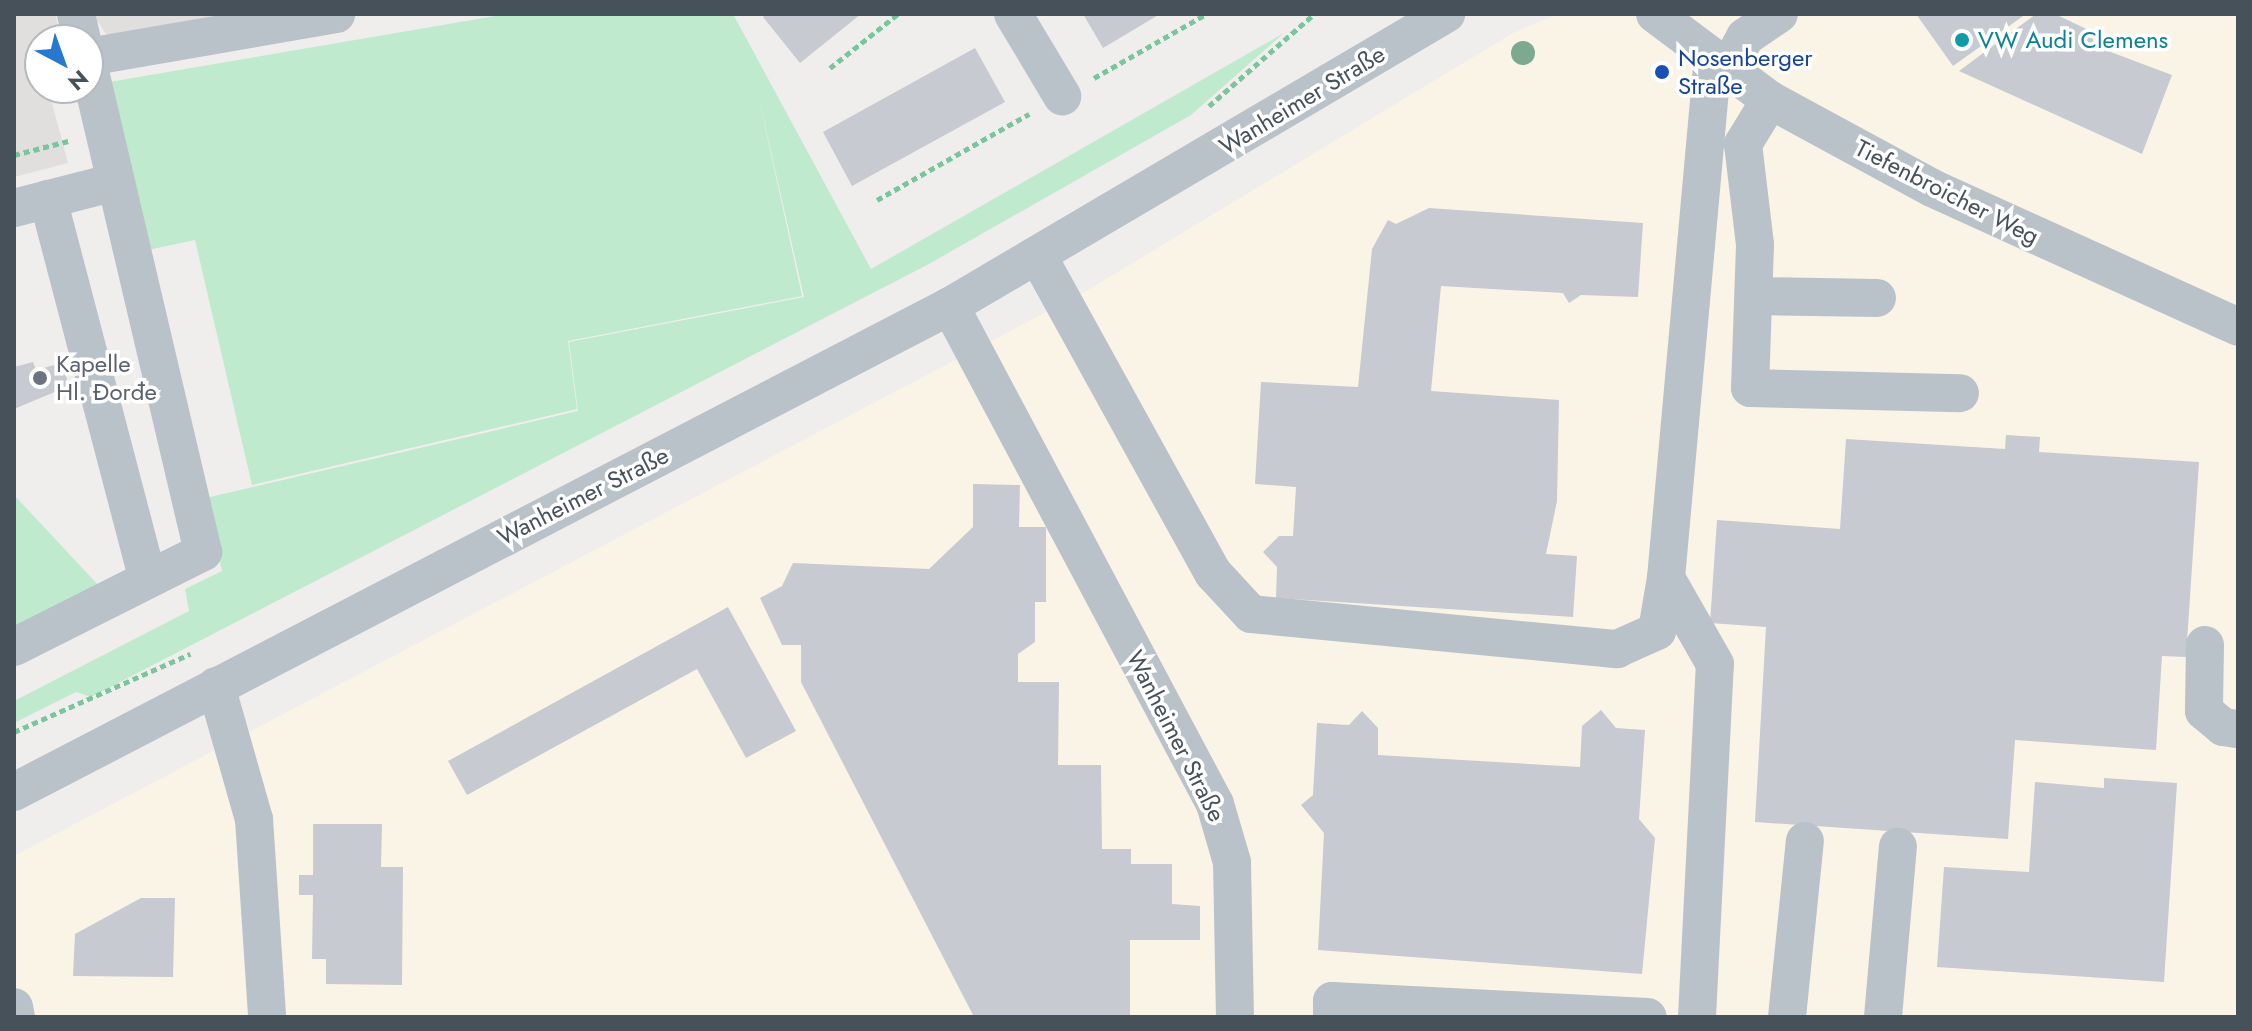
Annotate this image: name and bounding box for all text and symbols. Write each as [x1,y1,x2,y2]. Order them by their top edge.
north arrow [24,24,104,104]
place label: VW Audi Clemens [1978,26,2168,54]
marker: VW Audi Clemens [1953,31,1971,49]
street label: Wanheimer Straße [1214,39,1390,161]
place label: Nosenberger Straße [1678,44,1813,100]
text: N [61,63,96,98]
marker: Nosenberger Straße [1653,63,1671,81]
street label: Tiefenbroicher Weg [1850,133,2044,251]
place label: Kapelle Hl. Đorđe [56,350,157,406]
marker: Kapelle Hl. Đorđe [31,369,49,387]
street label: Wanheimer Straße [493,441,673,551]
street label: Wanheimer Straße [1121,646,1231,826]

